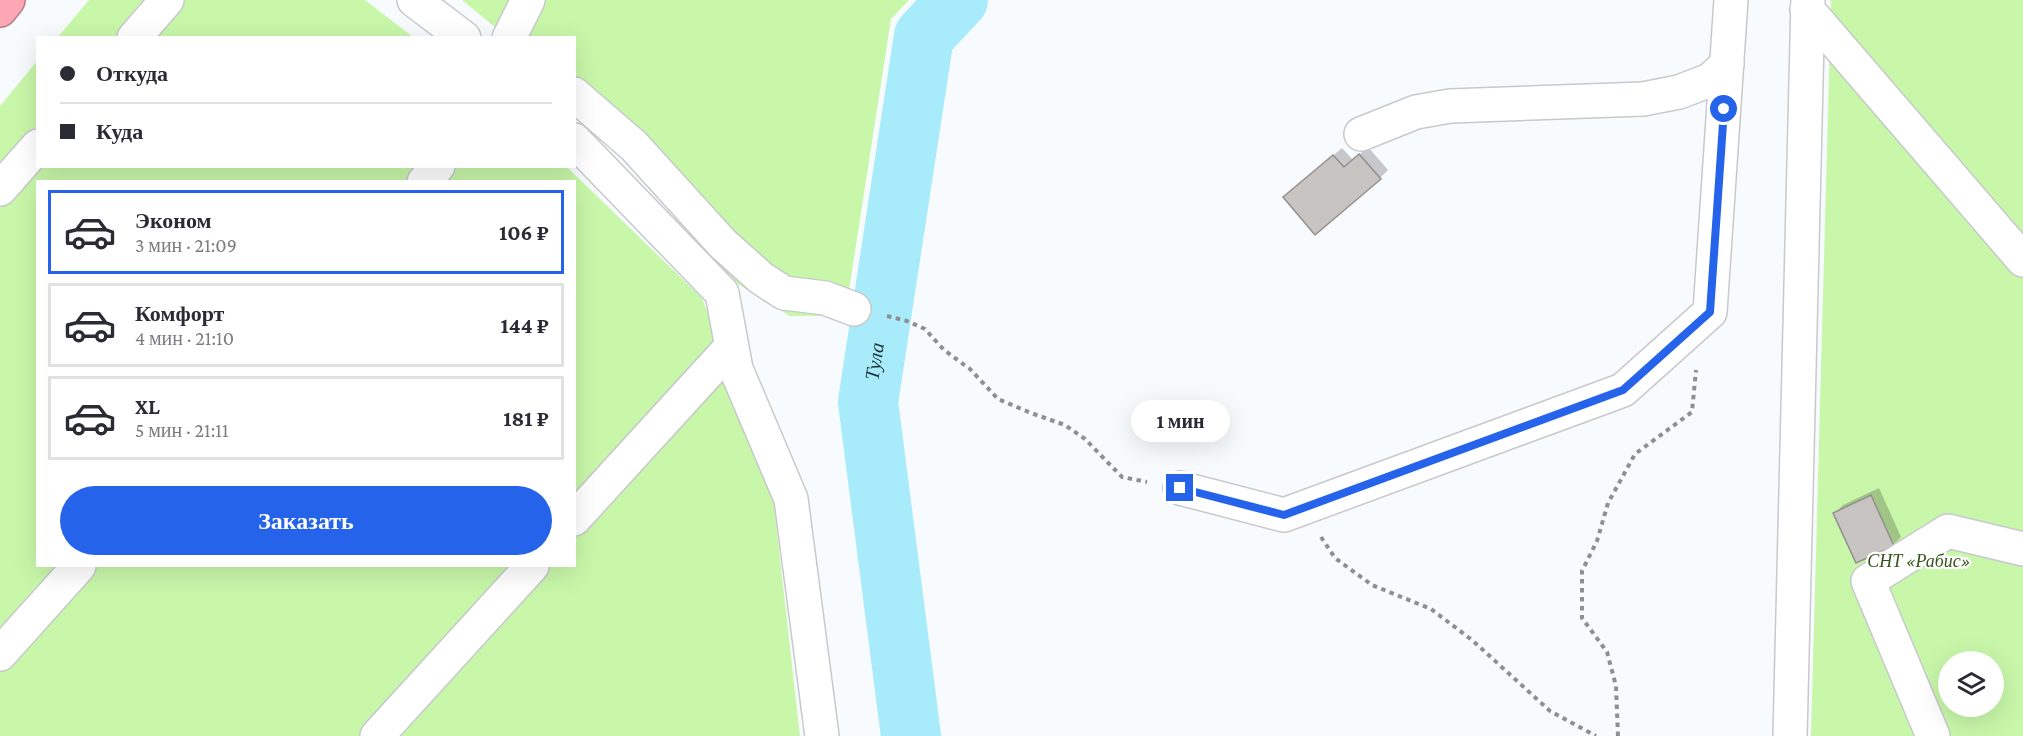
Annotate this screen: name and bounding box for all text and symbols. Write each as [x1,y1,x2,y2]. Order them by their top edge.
text: Откуда [96,61,168,86]
route start [1710,95,1737,122]
text: Куда [96,119,143,144]
icon: car [63,205,117,259]
text: Эконом [135,208,212,233]
text: 106 ₽ [499,220,549,245]
text: 3 мин · 21:09 [135,234,237,256]
icon: car [63,298,117,352]
text: Комфорт [135,301,224,326]
text: 144 ₽ [501,313,549,338]
text: 4 мин · 21:10 [135,327,234,349]
water label: Тула [860,341,888,382]
icon: car [63,391,117,445]
text: XL [135,394,160,419]
callout: 1 мин [1130,401,1230,443]
text: 181 ₽ [503,406,549,431]
text: 1 мин [1157,410,1205,432]
text: 5 мин · 21:11 [135,419,229,441]
route end [1166,474,1193,501]
button: Заказать [60,486,552,555]
park label: СНТ «Рабис» [1867,551,1971,571]
map controls [1938,651,2004,717]
button: layers [1938,651,2004,717]

